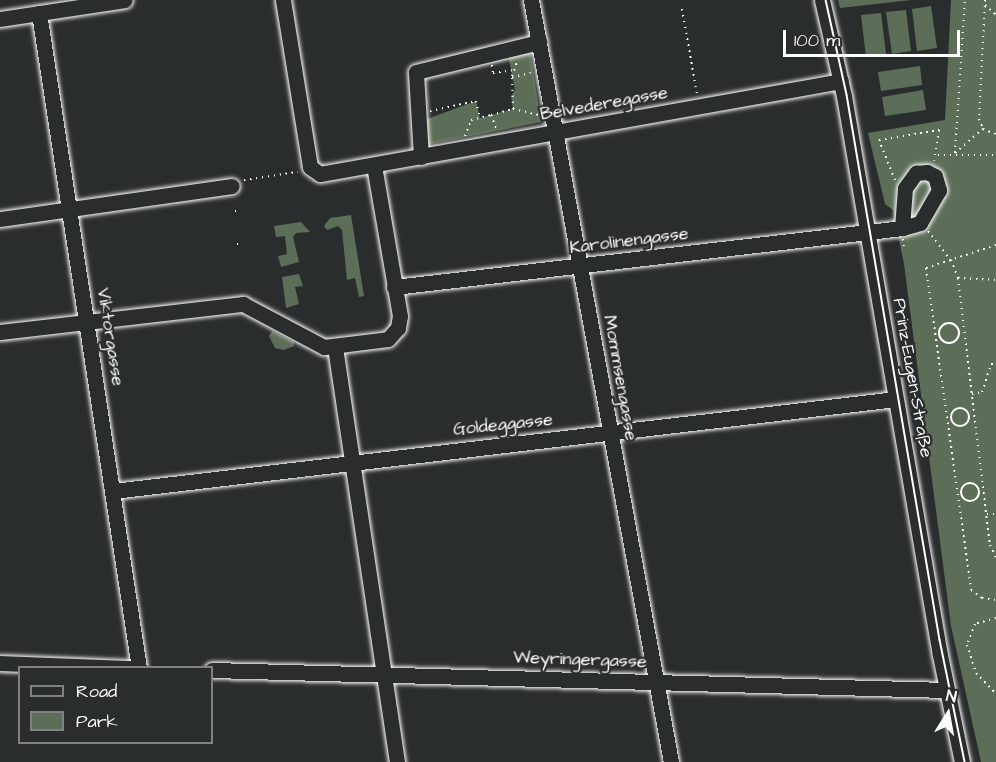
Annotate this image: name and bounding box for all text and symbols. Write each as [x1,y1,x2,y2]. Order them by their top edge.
scale bar [786,18,963,56]
text: 100 m [794,28,840,53]
street label: Belvederegasse [538,82,670,126]
street label: Karolinengasse [568,223,690,259]
street label: Viktorgasse [92,287,128,387]
street label: Prinz-Eugen-Straße [887,297,937,459]
street label: Mommsengasse [598,314,642,442]
street label: Goldeggasse [452,409,554,441]
street label: Weyringergasse [513,647,647,673]
legend [18,666,213,744]
text: Road [76,679,117,704]
north arrow [918,684,978,744]
text: N [944,685,958,708]
text: Park [76,709,118,734]

